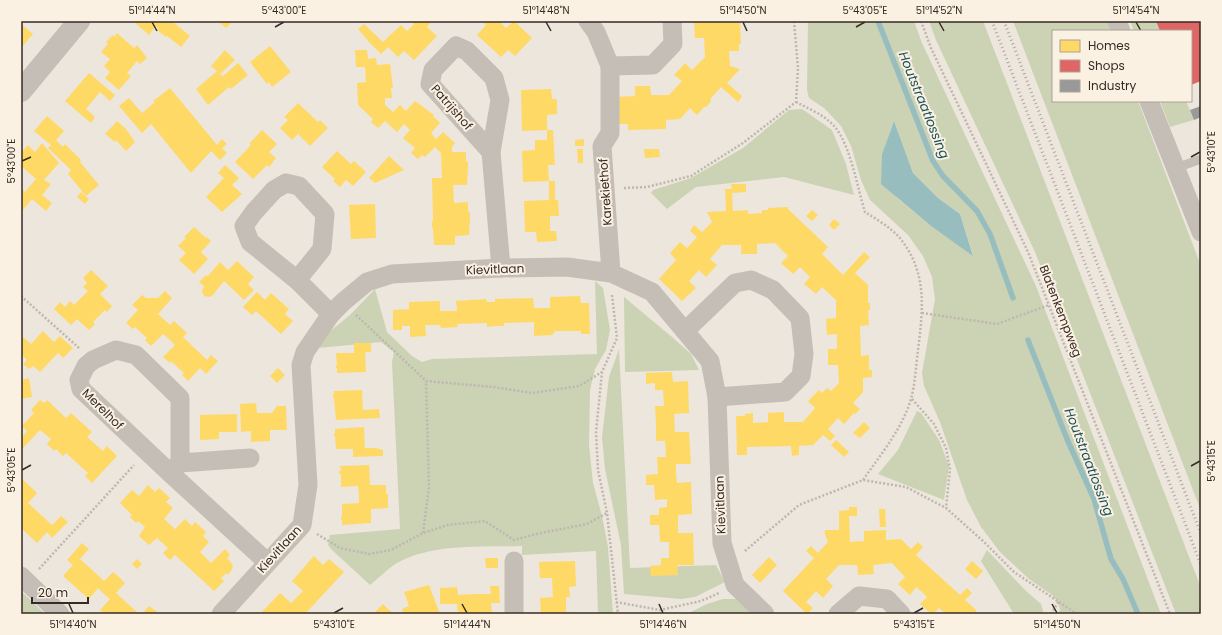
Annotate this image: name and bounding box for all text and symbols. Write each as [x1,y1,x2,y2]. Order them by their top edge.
text: 51°14'44"N [128,3,176,18]
text: 5°43'00"E [262,3,306,18]
text: 51°14'48"N [522,3,570,18]
text: 51°14'50"N [719,3,767,18]
text: 5°43'05"E [843,3,887,18]
text: 51°14'52"N [916,3,962,18]
text: 51°14'54"N [1112,3,1160,18]
legend [1052,30,1192,102]
text: Homes [1088,37,1130,54]
water label: Houtstraatlossing [894,48,954,162]
text: Shops [1088,57,1125,74]
text: Industry [1088,77,1137,94]
street label: Patrijshof [427,81,477,134]
text: 5°43'10"E [1204,131,1219,173]
text: 5°43'00"E [4,139,19,183]
street label: Karekiethof [594,158,616,226]
street label: Kievitlaan [465,259,525,279]
street label: Blatenkempweg [1036,262,1086,360]
street label: Merelhof [79,385,127,433]
water label: Houtstraatlossing [1060,405,1118,519]
text: 5°43'15"E [1204,440,1219,482]
text: 5°43'05"E [4,448,19,492]
street label: Kievitlaan [710,475,730,535]
street label: Kievitlaan [253,522,305,576]
scale bar [32,579,88,605]
text: 20 m [38,584,68,601]
text: 51°14'40"N [49,617,97,632]
text: 5°43'10"E [313,617,355,632]
text: 51°14'44"N [443,617,491,632]
text: 51°14'46"N [639,617,687,632]
text: 5°43'15"E [893,617,935,632]
text: 51°14'50"N [1033,617,1081,632]

